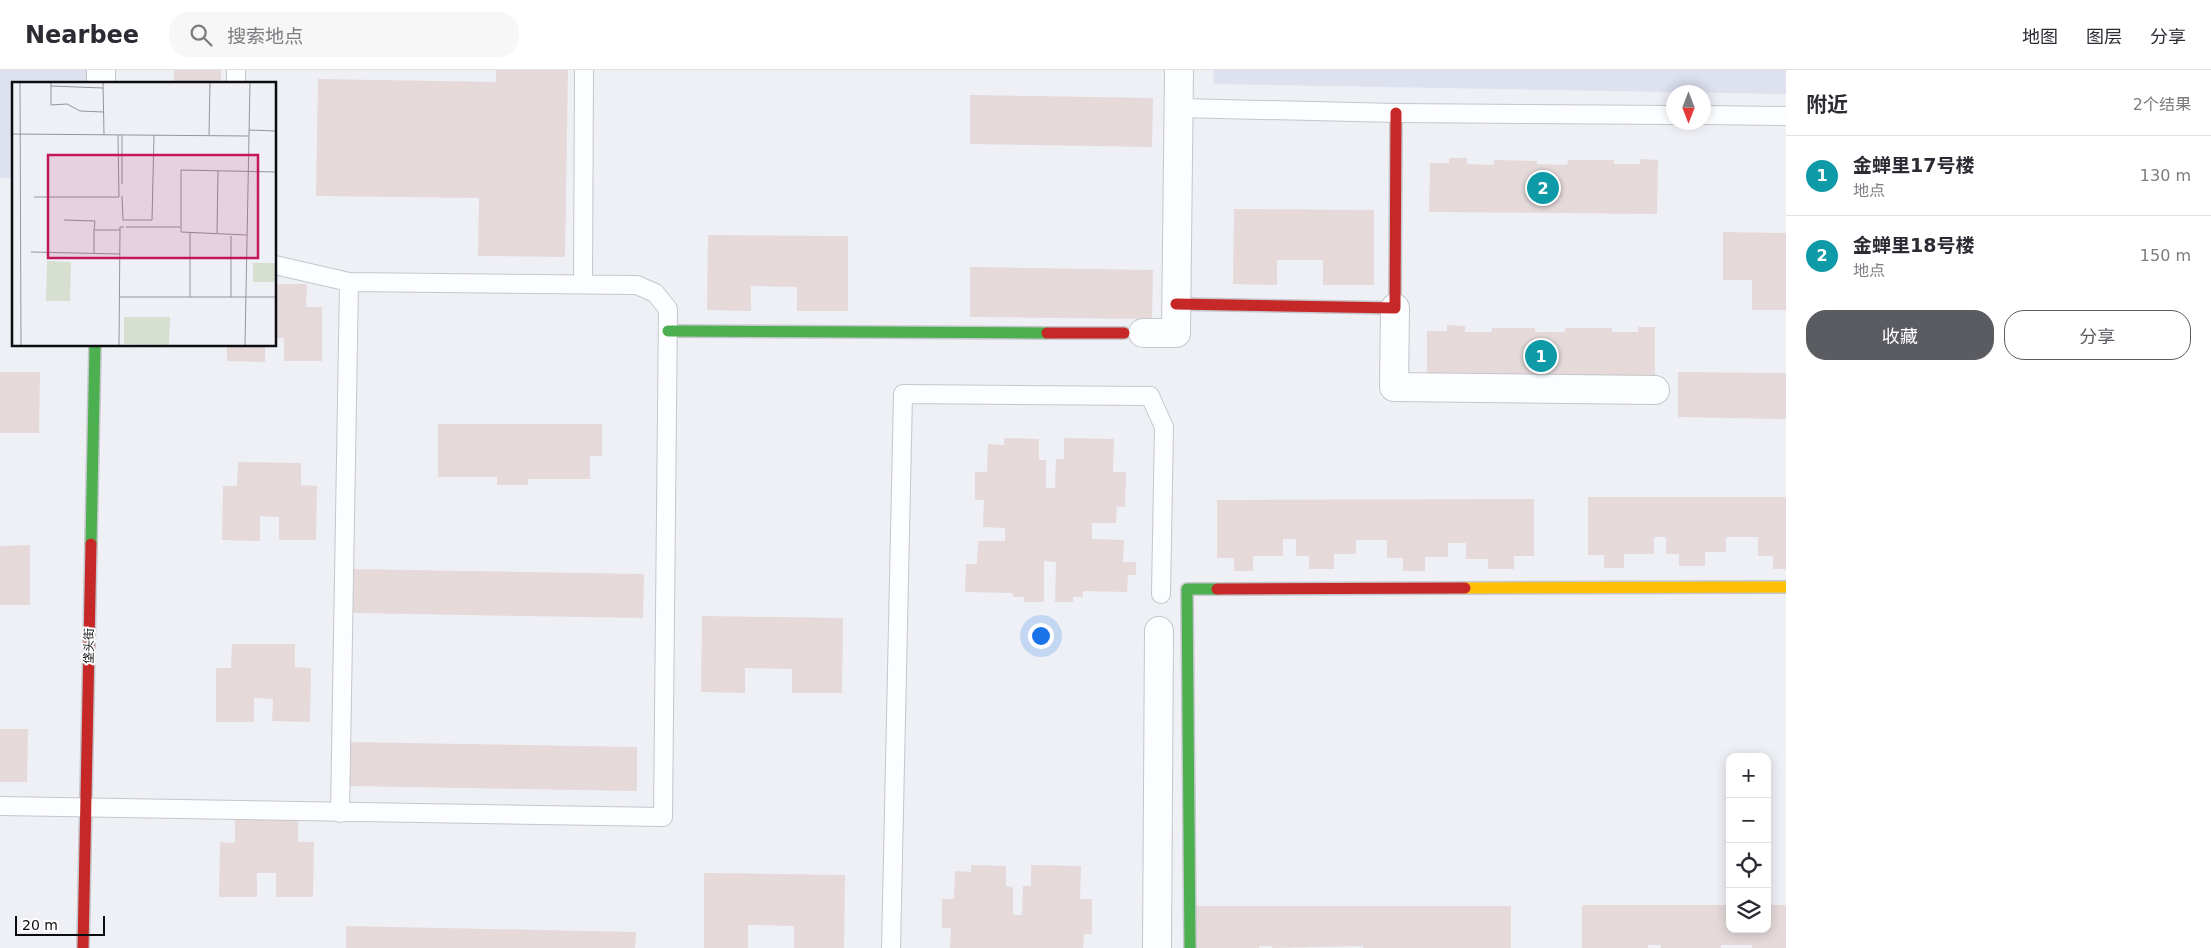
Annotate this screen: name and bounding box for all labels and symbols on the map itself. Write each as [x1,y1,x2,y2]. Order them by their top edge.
inset map [12,82,276,346]
north arrow [1666,85,1711,130]
pin: 2 [1527,169,1559,207]
pin: 1 [1525,337,1557,375]
your location [1028,623,1054,649]
street label: 垡头街 [82,628,96,664]
scale bar [15,913,105,936]

